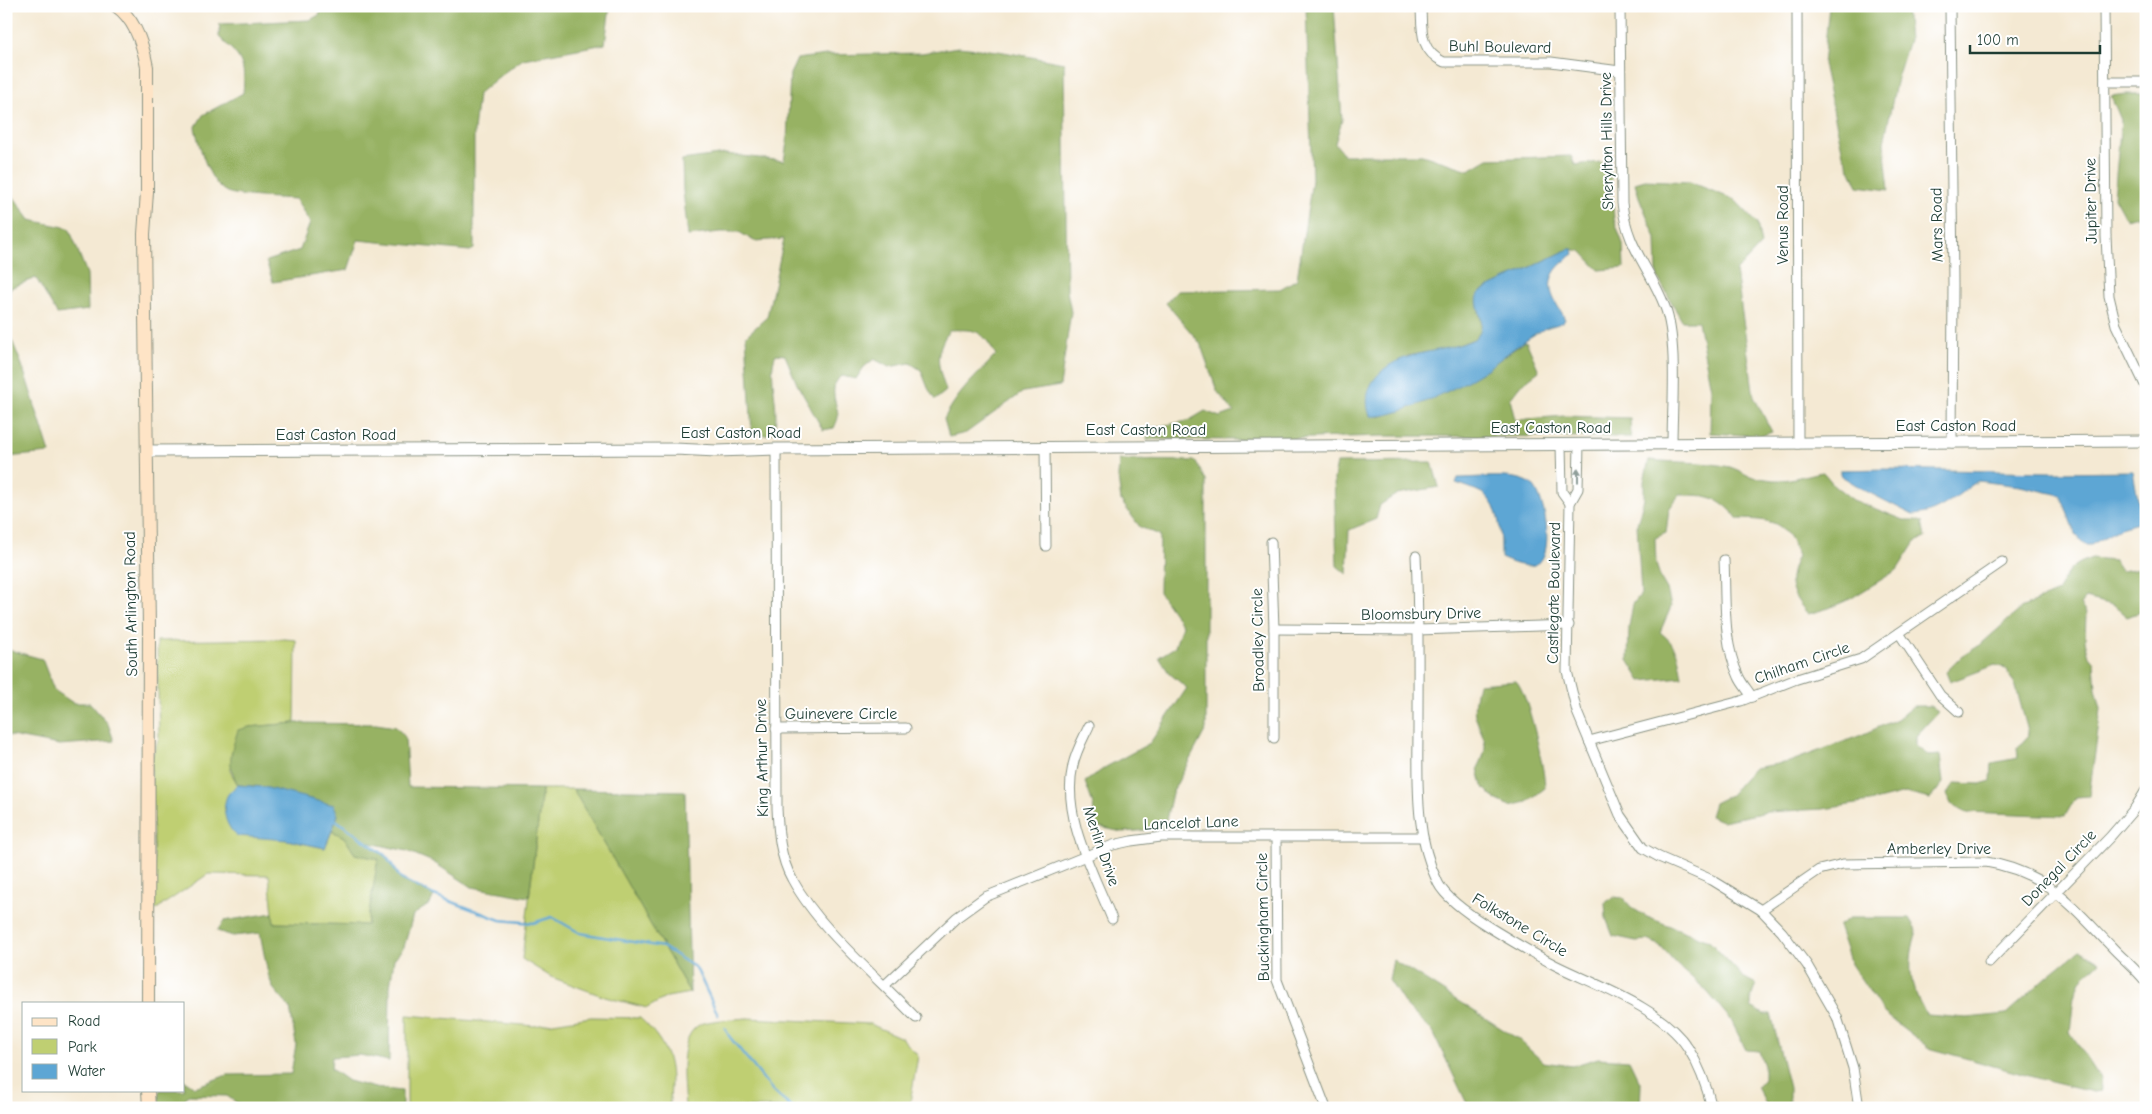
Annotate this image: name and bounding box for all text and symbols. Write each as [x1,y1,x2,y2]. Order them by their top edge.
scale bar [1970,22,2100,54]
text: 100 m [1977,31,2019,49]
street label: Buhl Boulevard [1449,37,1551,57]
street label: Sherylton Hills Drive [1597,72,1617,210]
street label: Jupiter Drive [2081,158,2101,244]
street label: Venus Road [1774,185,1792,265]
street label: Mars Road [1927,188,1947,262]
street label: East Caston Road [1896,417,2016,435]
street label: East Caston Road [1491,419,1611,437]
street label: East Caston Road [1086,421,1206,439]
street label: East Caston Road [681,424,801,442]
street label: East Caston Road [276,426,396,444]
one-way arrow [1574,466,1582,482]
street label: Castlegate Boulevard [1544,522,1564,664]
street label: South Arlington Road [121,531,141,677]
street label: Broadley Circle [1248,588,1268,692]
street label: Bloomsbury Drive [1361,604,1481,624]
street label: Chilham Circle [1752,638,1852,688]
street label: King Arthur Drive [752,699,772,817]
street label: Guinevere Circle [785,705,897,723]
street label: Merlin Drive [1079,804,1123,888]
street label: Lancelot Lane [1143,812,1239,834]
street label: Donegal Circle [2018,826,2100,910]
street label: Amberley Drive [1887,840,1991,858]
street label: Buckingham Circle [1253,853,1273,981]
street label: Folkstone Circle [1469,889,1571,961]
legend [22,1002,185,1092]
text: Road [68,1012,100,1030]
text: Park [68,1038,97,1056]
text: Water [68,1062,105,1080]

